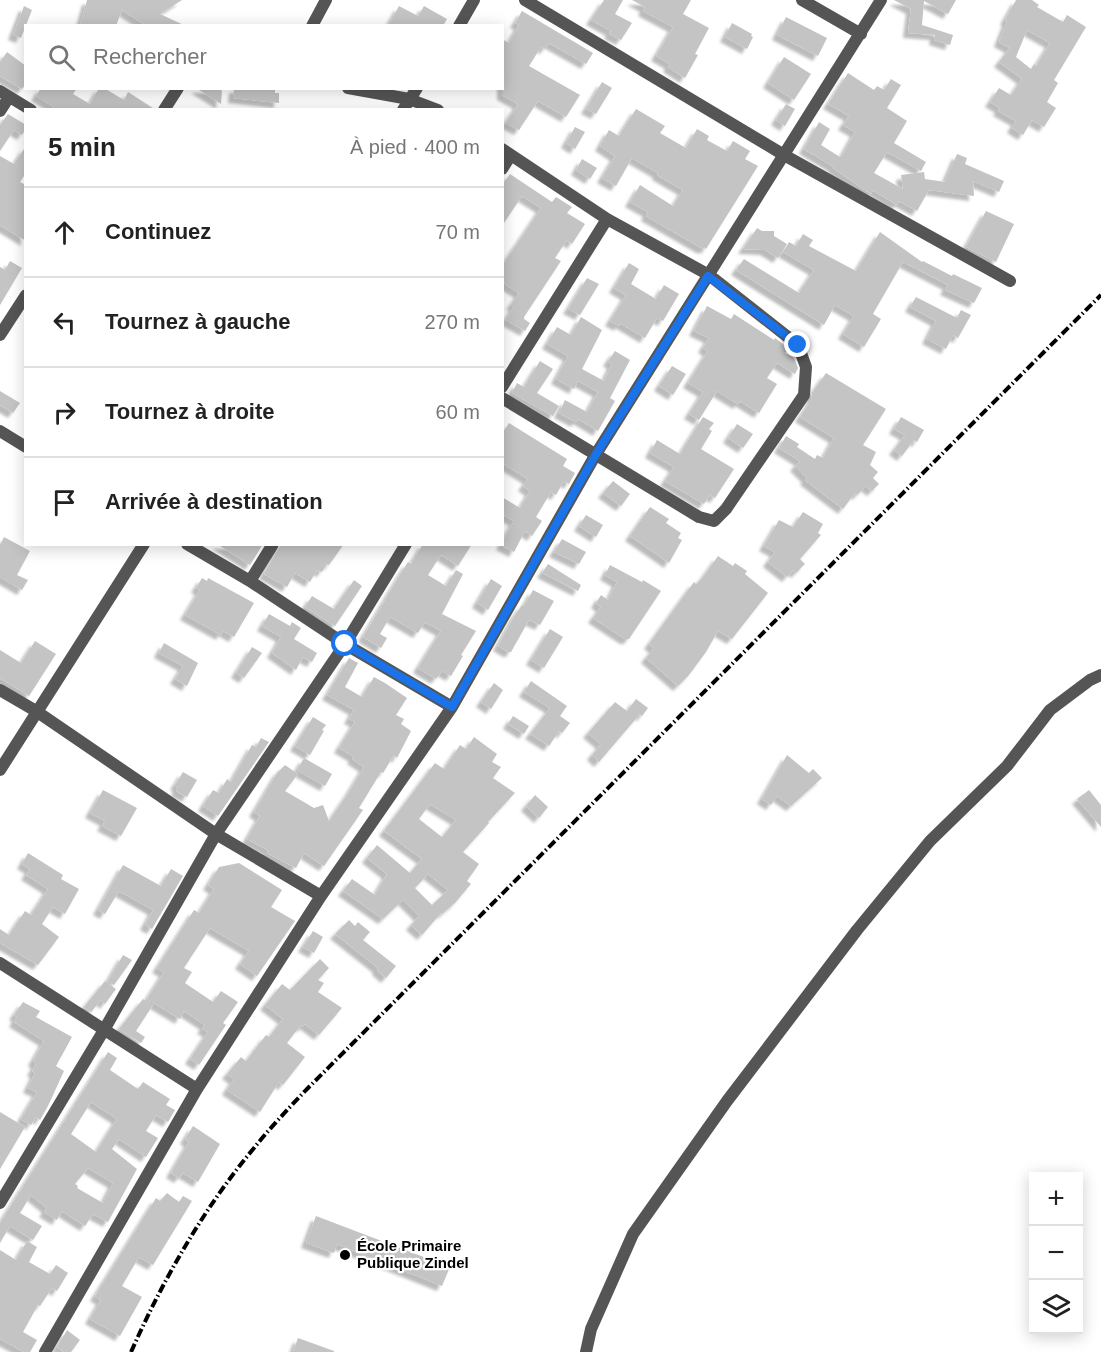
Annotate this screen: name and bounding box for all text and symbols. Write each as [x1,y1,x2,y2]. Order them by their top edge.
search box [24,24,504,90]
icon: search [45,41,78,74]
text: Rechercher [93,44,207,69]
text: 5 min [48,132,116,162]
text: À pied · 400 m [350,136,480,158]
icon: ahead [48,216,81,249]
text: Continuez [105,219,211,244]
text: 70 m [436,221,480,243]
icon: left [48,306,81,339]
text: Tournez à gauche [105,309,290,334]
text: 270 m [424,311,480,333]
route end [784,331,810,357]
icon: right [48,396,81,429]
text: Tournez à droite [105,399,275,424]
text: 60 m [436,401,480,423]
icon: arrive [48,486,81,519]
text: Arrivée à destination [105,489,323,514]
route start [331,630,357,656]
map controls [1029,1172,1083,1334]
button: + [1029,1172,1083,1226]
button: − [1029,1226,1083,1280]
place label: École Primaire Publique Zindel [357,1237,469,1271]
marker: École Primaire Publique Zindel [338,1248,352,1262]
button: layers [1029,1280,1083,1334]

